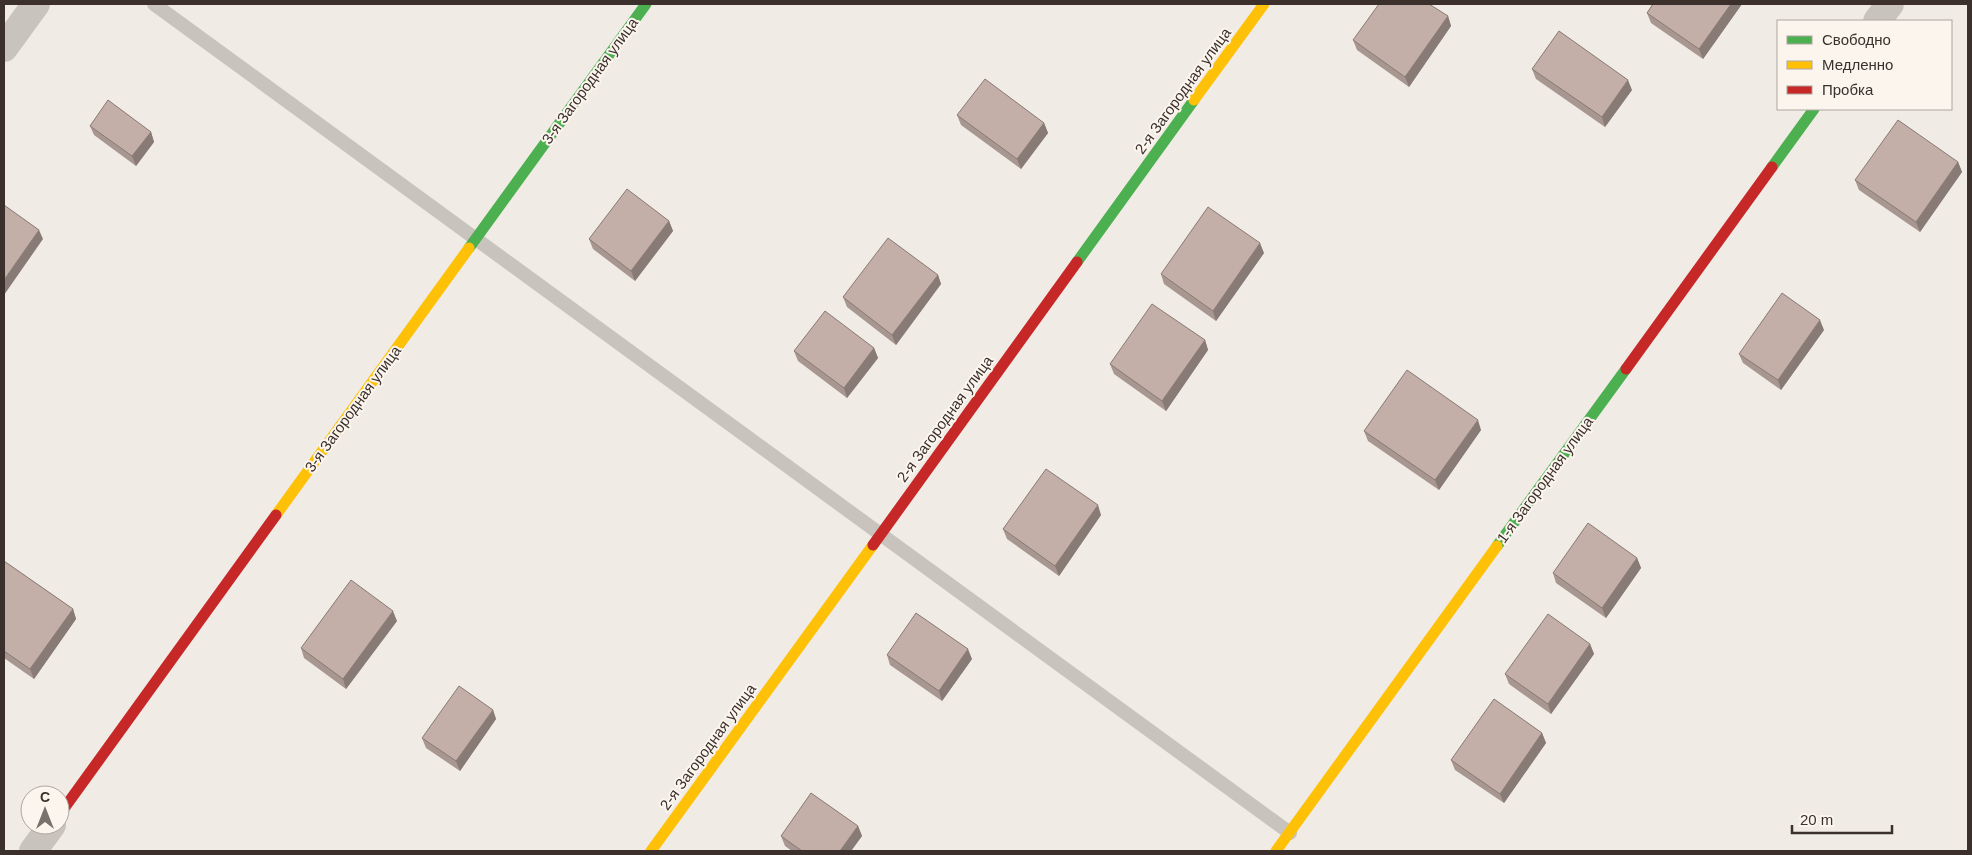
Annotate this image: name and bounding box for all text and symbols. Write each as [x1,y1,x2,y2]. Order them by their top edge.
street label: 3-я Загородная улица [538,14,641,147]
legend [1777,20,1952,110]
street label: 2-я Загородная улица [1131,24,1234,157]
text: Свободно [1822,31,1891,48]
text: Медленно [1822,56,1893,73]
text: Пробка [1822,81,1874,98]
street label: 3-я Загородная улица [301,342,404,475]
street label: 2-я Загородная улица [893,352,996,485]
street label: 1-я Загородная улица [1493,413,1596,546]
street label: 2-я Загородная улица [656,680,759,813]
north arrow [20,785,70,835]
text: С [40,789,50,805]
scale bar [1792,802,1892,834]
text: 20 m [1800,811,1833,828]

